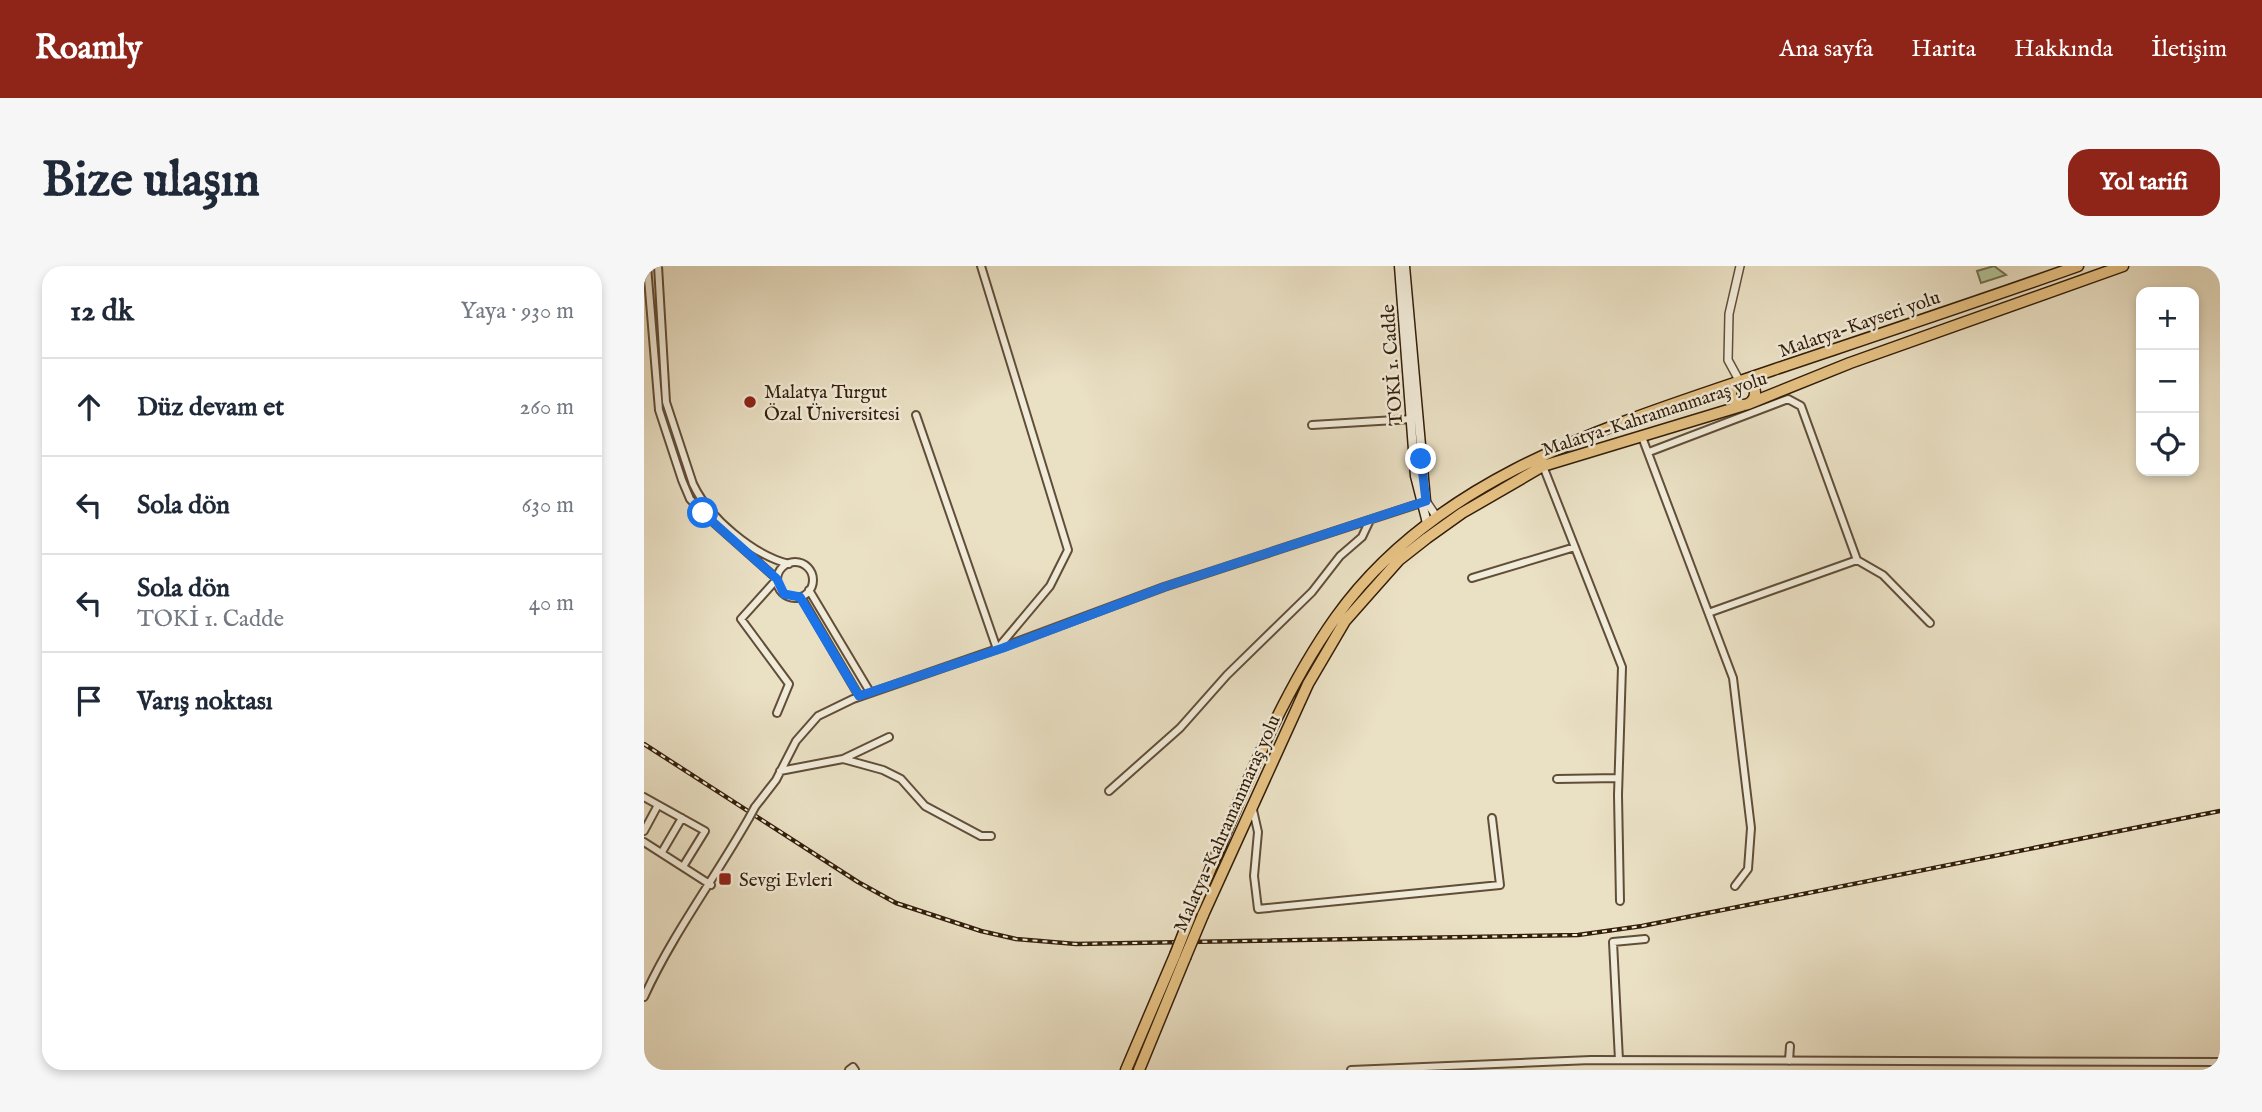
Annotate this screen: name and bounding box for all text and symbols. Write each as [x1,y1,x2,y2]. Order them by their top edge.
text: Roamly [35,28,142,70]
text: Ana sayfa [1779,34,1873,65]
text: Harita [1911,34,1976,65]
text: Hakkında [2014,34,2113,65]
text: İletişim [2151,34,2227,65]
button: Yol tarifi [2068,149,2220,216]
text: Bize ulaşın [42,151,260,213]
street label: Malatya-Kayseri yolu [1776,286,1944,364]
map controls [2136,287,2199,476]
button: + [2136,287,2199,350]
text: 12 dk [70,293,134,331]
text: Yaya · 930 m [460,297,574,326]
street label: TOKİ 1. Cadde [1377,303,1409,426]
button: − [2136,350,2199,413]
street label: Malatya-Kahramanmaraş yolu [1539,367,1770,463]
place label: Malatya Turgut Özal Üniversitesi [764,381,900,427]
icon: ahead [70,388,108,426]
text: Düz devam et [137,391,284,424]
text: 260 m [519,393,574,422]
marker: Malatya Turgut Özal Üniversitesi [742,394,758,410]
button: locate [2136,413,2199,476]
route end [1405,443,1436,474]
icon: left [70,486,108,524]
text: Sola dön [137,489,230,522]
text: 630 m [522,491,574,520]
route start [687,497,718,528]
text: Sola dön [137,572,230,605]
icon: left [70,584,108,622]
text: 40 m [529,589,574,618]
text: TOKİ 1. Cadde [137,605,284,634]
icon: arrive [70,682,108,720]
text: Varış noktası [137,685,273,718]
street label: Malatya-Kahramanmaraş yolu [1169,711,1287,936]
place label: Sevgi Evleri [739,869,833,893]
marker: Sevgi Evleri [717,871,733,887]

